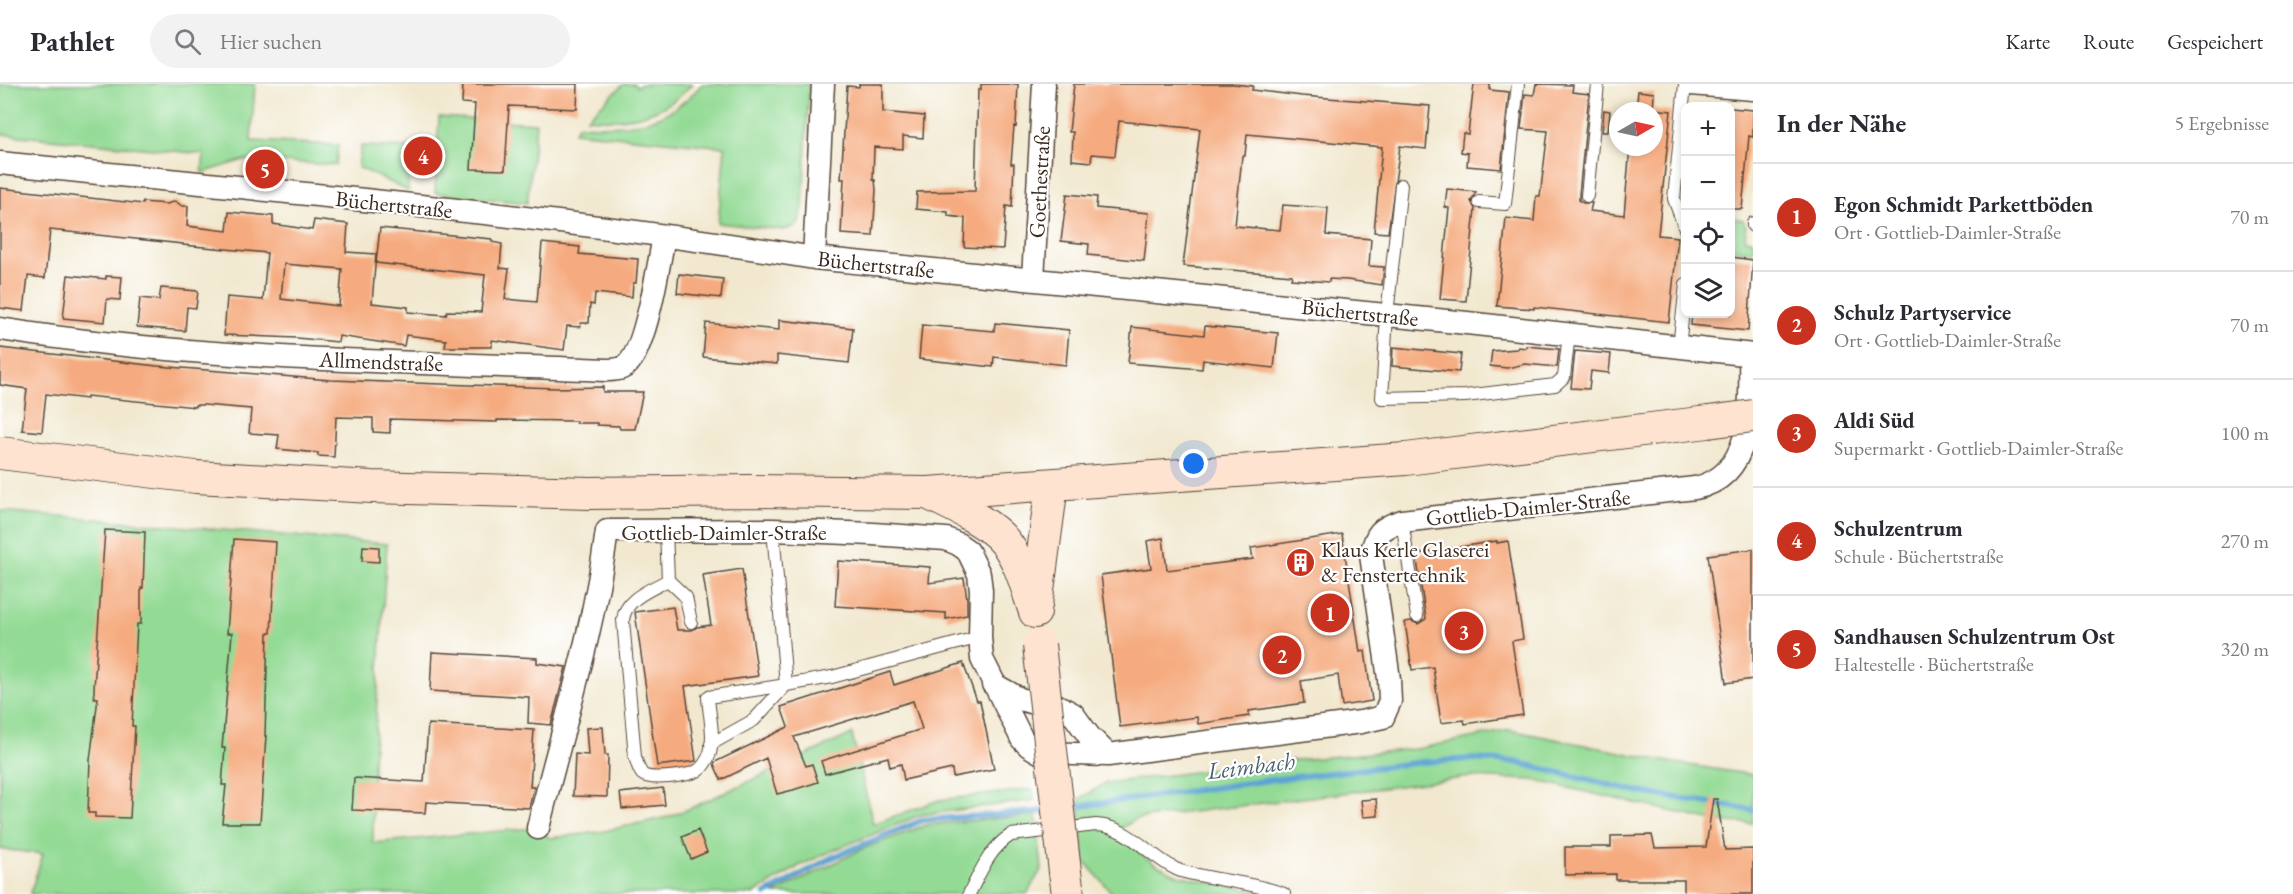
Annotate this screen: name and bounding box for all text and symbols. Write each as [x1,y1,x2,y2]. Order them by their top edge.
search box [150,14,570,68]
text: Pathlet [30,23,114,59]
icon: search [171,25,204,58]
text: Hier suchen [219,27,322,56]
text: Karte [2006,28,2050,55]
text: Route [2083,28,2134,55]
text: Gespeichert [2167,28,2263,55]
north arrow [1609,102,1663,156]
map controls [1681,102,1735,318]
button: + [1681,102,1735,156]
text: In der Nähe [1777,106,1906,140]
text: 5 Ergebnisse [2174,110,2269,136]
street label: Goethestraße [1022,125,1057,239]
pin: 4 [404,134,442,178]
pin: 5 [246,146,284,191]
button: − [1681,156,1735,210]
street label: Büchertstraße [334,184,454,225]
text: Egon Schmidt Parkettböden [1834,190,2093,219]
text: 1 [1791,204,1802,230]
text: 70 m [2230,204,2269,230]
button: locate [1681,210,1735,264]
text: Ort · Gottlieb-Daimler-Straße [1834,219,2061,245]
street label: Büchertstraße [816,244,936,285]
button: layers [1681,264,1735,318]
street label: Büchertstraße [1300,292,1420,333]
text: Schulz Partyservice [1834,298,2011,327]
text: 2 [1791,312,1802,338]
text: 70 m [2230,312,2269,338]
text: Ort · Gottlieb-Daimler-Straße [1834,327,2061,353]
street label: Allmendstraße [317,345,444,378]
text: Aldi Süd [1834,406,1915,435]
text: 3 [1791,420,1802,446]
text: 100 m [2221,420,2269,446]
text: Supermarkt · Gottlieb-Daimler-Straße [1834,435,2123,461]
your location [1179,449,1208,478]
street label: Gottlieb-Daimler-Straße [1424,482,1632,533]
text: Schulzentrum [1834,514,1963,543]
street label: Gottlieb-Daimler-Straße [621,518,827,547]
text: 4 [1791,528,1802,554]
text: 270 m [2221,528,2269,554]
place label: Klaus Kerle Glaserei & Fenstertechnik [1321,535,1489,589]
text: Schule · Büchertstraße [1834,543,2004,569]
building icon: Klaus Kerle Glaserei & Fenstertechnik [1284,546,1316,578]
pin: 1 [1310,590,1350,636]
pin: 3 [1444,608,1484,654]
text: Sandhausen Schulzentrum Ost [1834,622,2115,651]
pin: 2 [1262,632,1302,678]
text: 5 [1791,636,1802,662]
text: 320 m [2221,636,2269,662]
text: Haltestelle · Büchertstraße [1834,651,2034,677]
water label: Leimbach [1204,745,1297,786]

